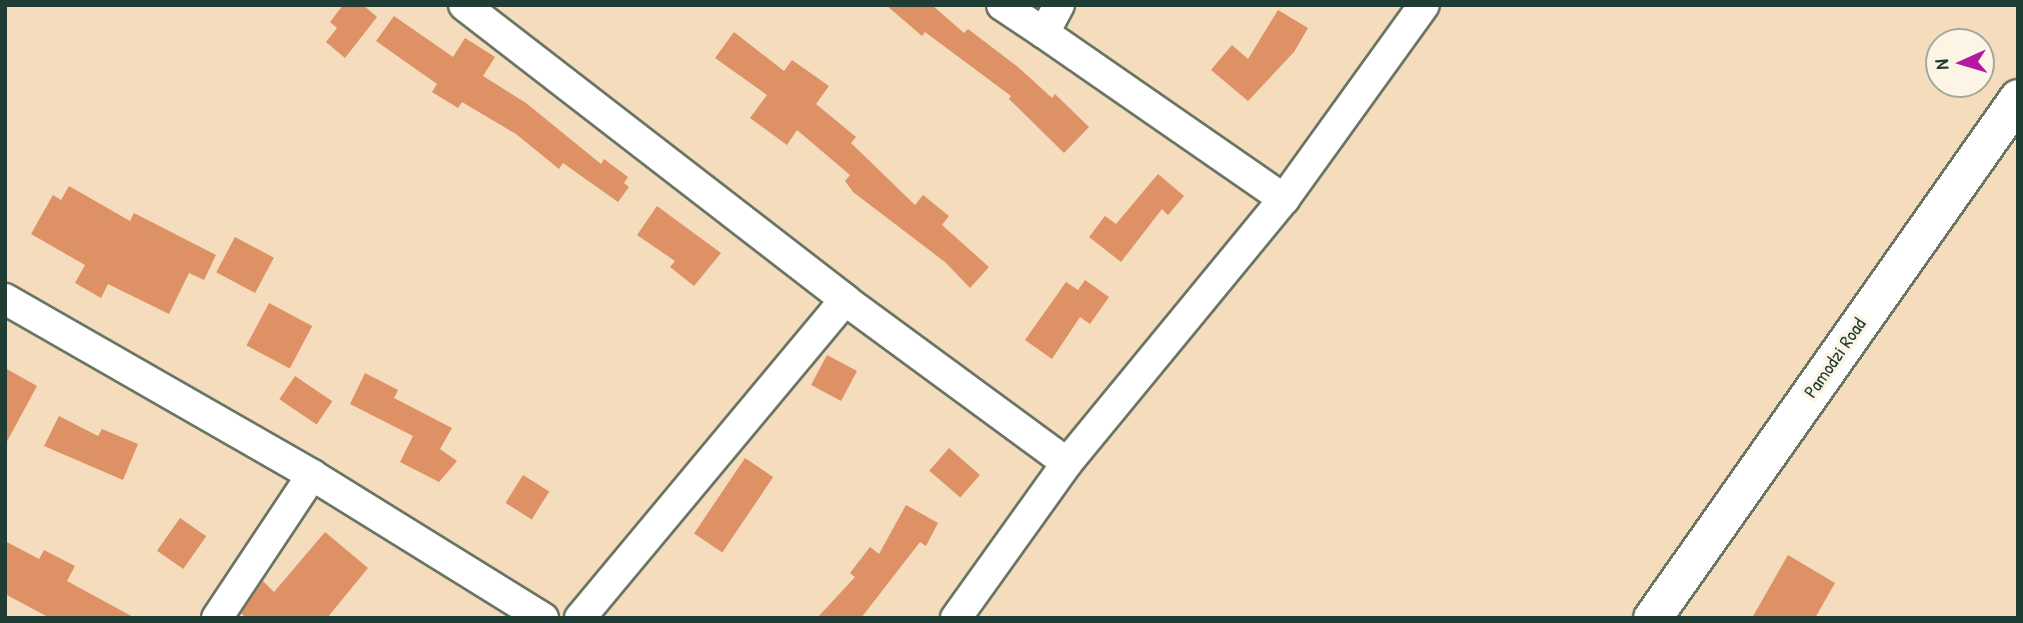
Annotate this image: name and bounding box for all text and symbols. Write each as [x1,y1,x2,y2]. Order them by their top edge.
north arrow [1925,28,1995,98]
text: N [1928,58,1954,70]
street label: Pamodzi Road [1799,314,1871,402]

